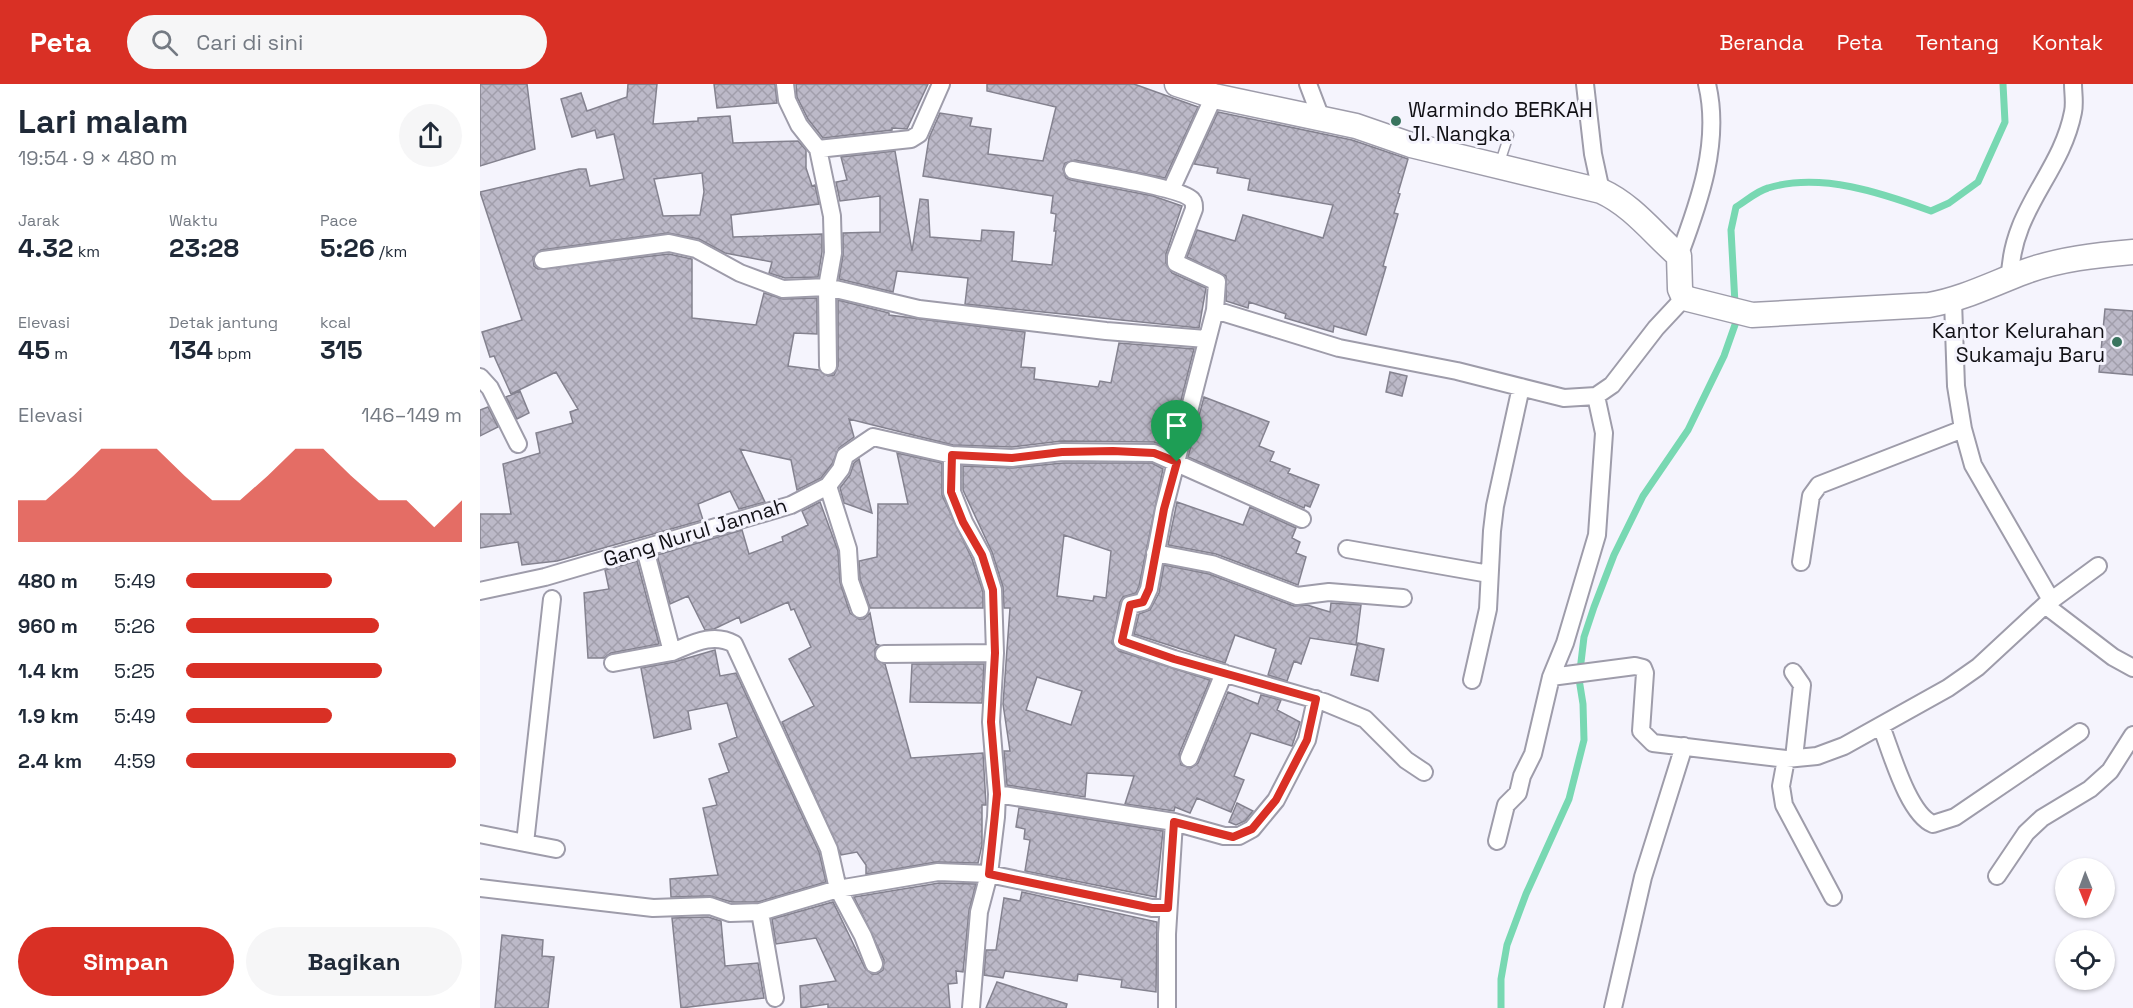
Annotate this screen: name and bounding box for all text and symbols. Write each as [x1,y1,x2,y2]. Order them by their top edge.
search box [127,15,547,69]
text: Peta [30,24,91,60]
icon: search [148,26,181,59]
text: Cari di sini [196,28,303,56]
text: Beranda [1719,29,1804,56]
text: Peta [1837,29,1883,56]
text: Tentang [1916,29,1999,56]
text: Kontak [2032,29,2103,56]
place label: Warmindo BERKAH Jl. Nangka [1408,96,1593,147]
text: Lari malam [18,101,188,143]
button: share [399,104,462,167]
marker: Warmindo BERKAH Jl. Nangka [1389,114,1403,128]
text: 19:54 · 9 × 480 m [18,145,177,171]
text: Jarak [18,210,60,231]
text: Waktu [169,210,218,231]
text: Pace [320,210,357,231]
text: 4.32 [18,231,74,265]
text: 23:28 [169,231,239,265]
text: 5:26 [320,231,375,265]
text: km [74,241,100,262]
text: /km [375,241,407,262]
text: Elevasi [18,312,70,333]
text: Detak jantung [169,312,278,333]
text: kcal [320,312,351,333]
place label: Kantor Kelurahan Sukamaju Baru [1932,317,2105,368]
text: 45 [18,333,50,367]
text: 134 [169,333,213,367]
text: 315 [320,333,363,367]
marker: Kantor Kelurahan Sukamaju Baru [2110,335,2124,349]
text: m [50,343,68,364]
text: bpm [213,343,252,364]
pin [1151,400,1202,462]
text: Elevasi [18,402,83,428]
text: 146–149 m [361,402,462,428]
icon: arrive [1160,409,1193,442]
street label: Gang Nurul Jannah [600,491,790,573]
text: 480 m [18,568,78,594]
text: 5:49 [114,568,156,594]
text: 960 m [18,613,78,639]
text: 5:26 [114,613,155,639]
text: 1.4 km [18,658,79,684]
text: 5:25 [114,658,155,684]
text: 1.9 km [18,703,79,729]
text: 5:49 [114,703,156,729]
text: 2.4 km [18,748,82,774]
text: 4:59 [114,748,156,774]
north arrow [2055,858,2115,918]
map controls [2055,858,2115,990]
button: Simpan [18,927,234,996]
button: Bagikan [246,927,462,996]
button: locate [2055,930,2115,990]

